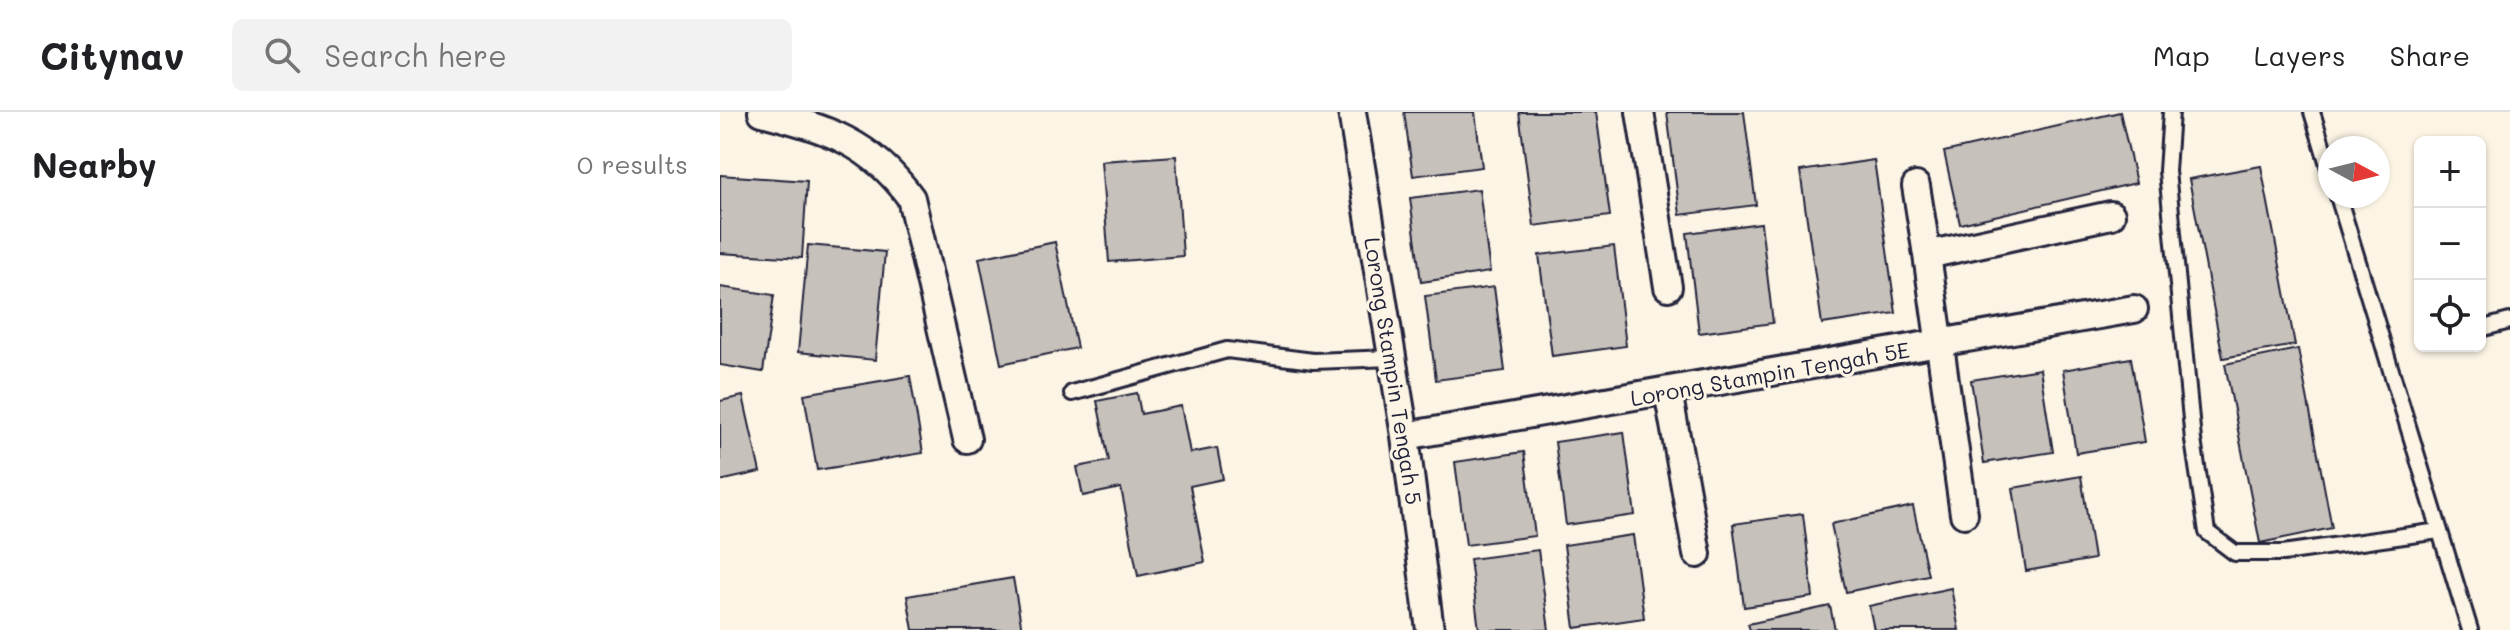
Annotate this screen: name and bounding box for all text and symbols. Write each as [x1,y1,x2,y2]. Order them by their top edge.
search box [232,19,792,91]
text: Citynav [40,30,184,80]
icon: search [260,33,304,77]
text: Search here [324,35,507,75]
text: Map [2153,37,2210,73]
text: Layers [2254,37,2346,73]
text: Share [2390,37,2470,73]
north arrow [2318,136,2390,208]
map controls [2414,136,2486,352]
button: + [2414,136,2486,208]
text: Nearby [32,142,157,187]
text: 0 results [577,147,688,181]
button: − [2414,208,2486,280]
street label: Lorong Stampin Tengah 5 [1358,235,1429,507]
button: locate [2414,280,2486,352]
street label: Lorong Stampin Tengah 5E [1628,335,1912,412]

